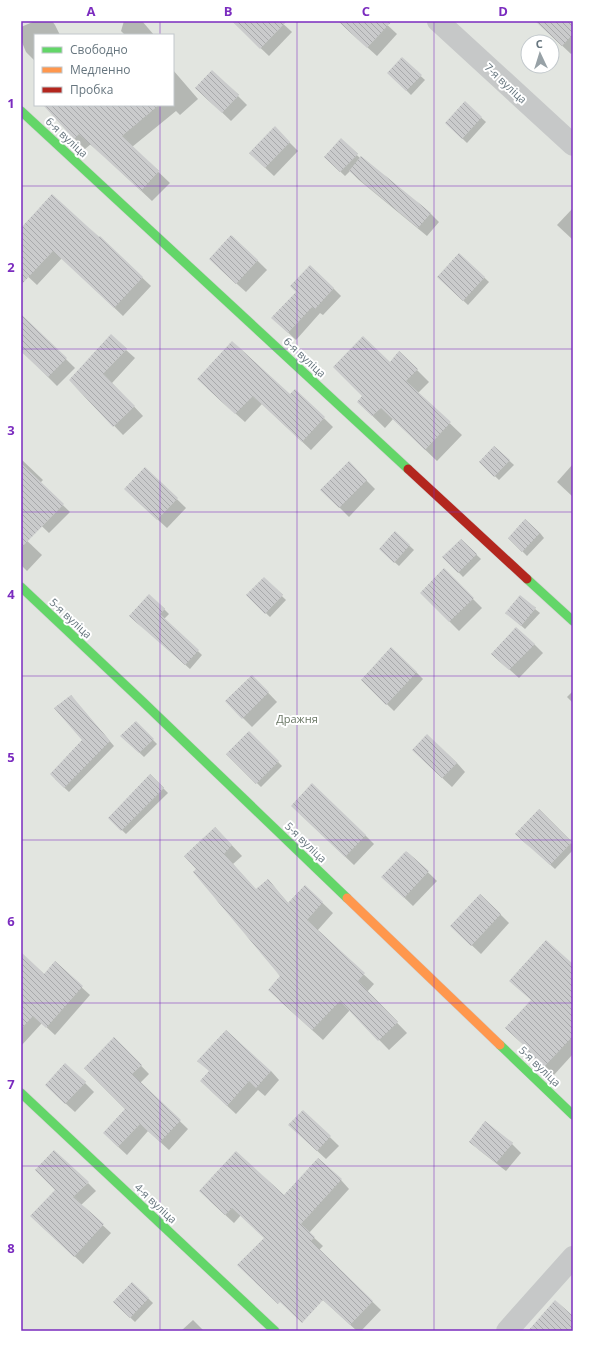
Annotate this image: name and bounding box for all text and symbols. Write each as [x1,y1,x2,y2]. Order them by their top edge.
text: A [87,2,96,20]
text: B [224,2,233,20]
text: C [362,2,370,20]
text: D [498,2,508,20]
legend [34,34,174,106]
north arrow [520,34,560,74]
text: С [535,36,543,51]
text: Свободно [70,41,128,58]
street label: 7-я вуліца [482,60,530,106]
text: Медленно [70,61,130,78]
text: Пробка [70,81,113,98]
text: 1 [7,94,15,112]
street label: 6-я вуліца [43,114,91,160]
text: 2 [7,258,15,276]
street label: 6-я вуліца [281,334,329,380]
text: 3 [7,421,15,439]
text: 4 [7,585,15,603]
street label: 5-я вуліца [47,595,95,641]
park label: Дражня [276,711,318,726]
text: 5 [7,748,15,766]
street label: 5-я вуліца [282,818,330,866]
text: 6 [7,912,15,930]
street label: 5-я вуліца [516,1042,564,1090]
text: 7 [7,1075,15,1093]
street label: 4-я вуліца [132,1180,180,1226]
text: 8 [7,1239,15,1257]

